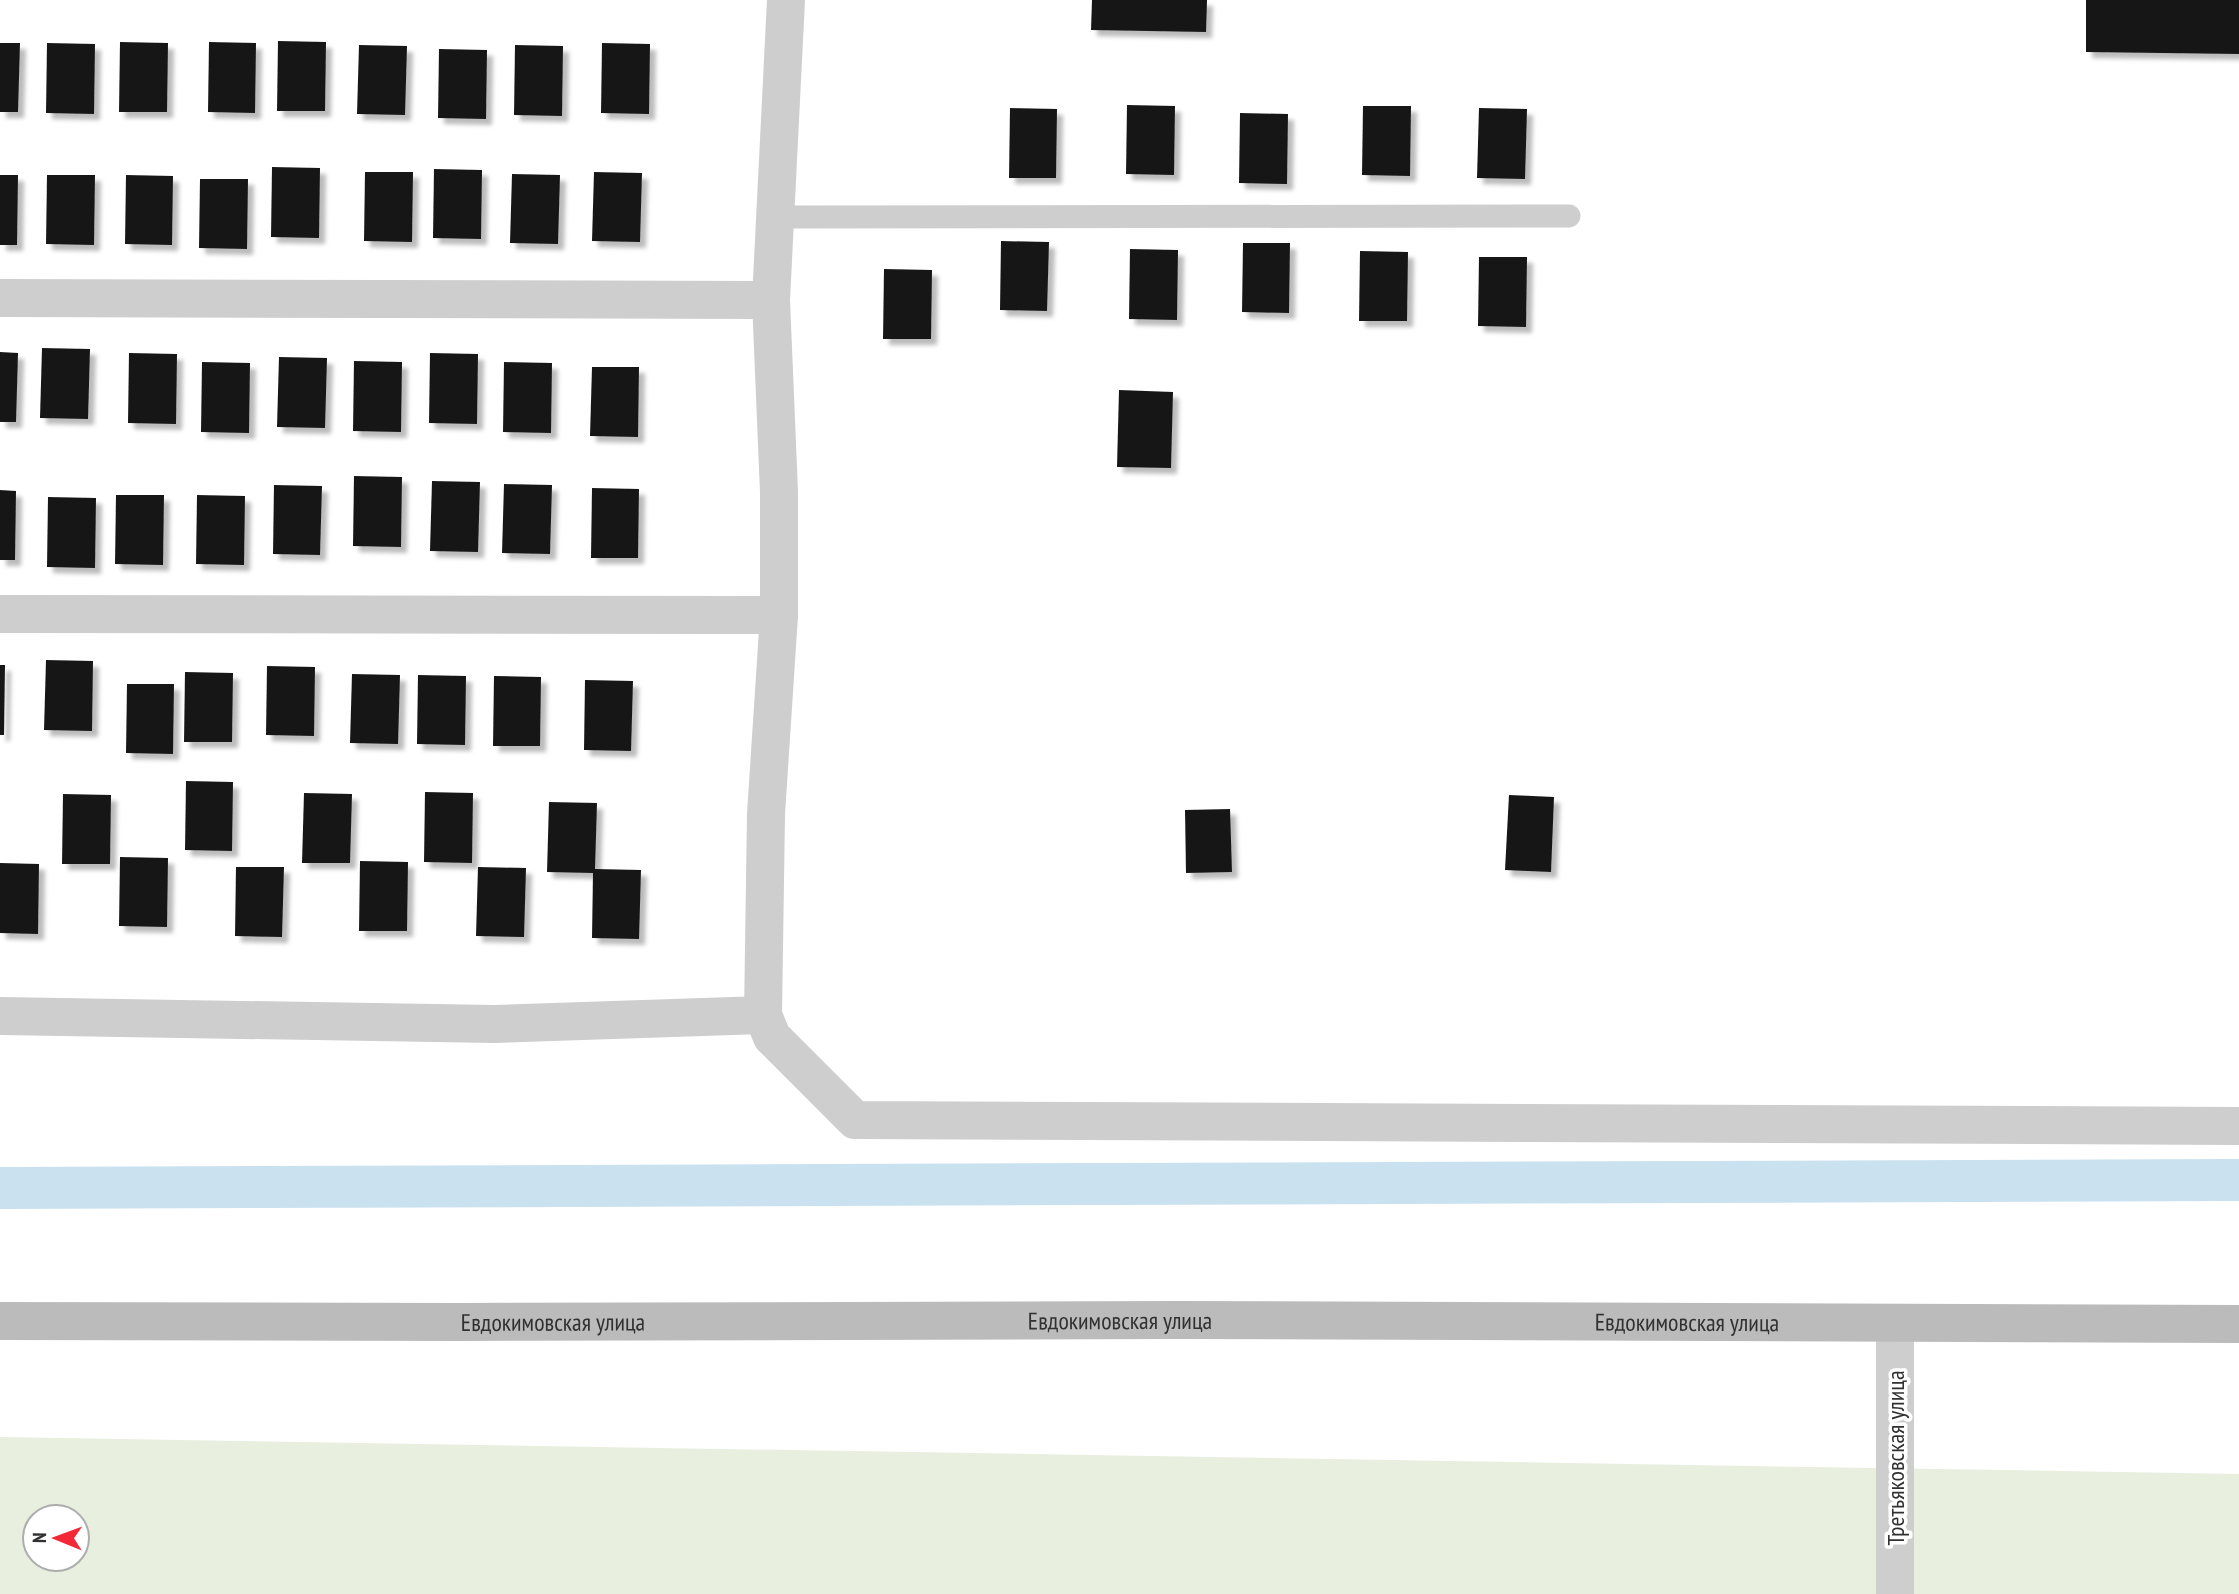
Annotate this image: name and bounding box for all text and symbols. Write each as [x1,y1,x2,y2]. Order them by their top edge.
street label: Евдокимовская улица [1028,1304,1212,1336]
street label: Евдокимовская улица [461,1306,645,1337]
street label: Евдокимовская улица [1595,1306,1779,1338]
street label: Третьяковская улица [1880,1371,1911,1545]
north arrow [21,1503,91,1573]
text: N [27,1532,51,1543]

